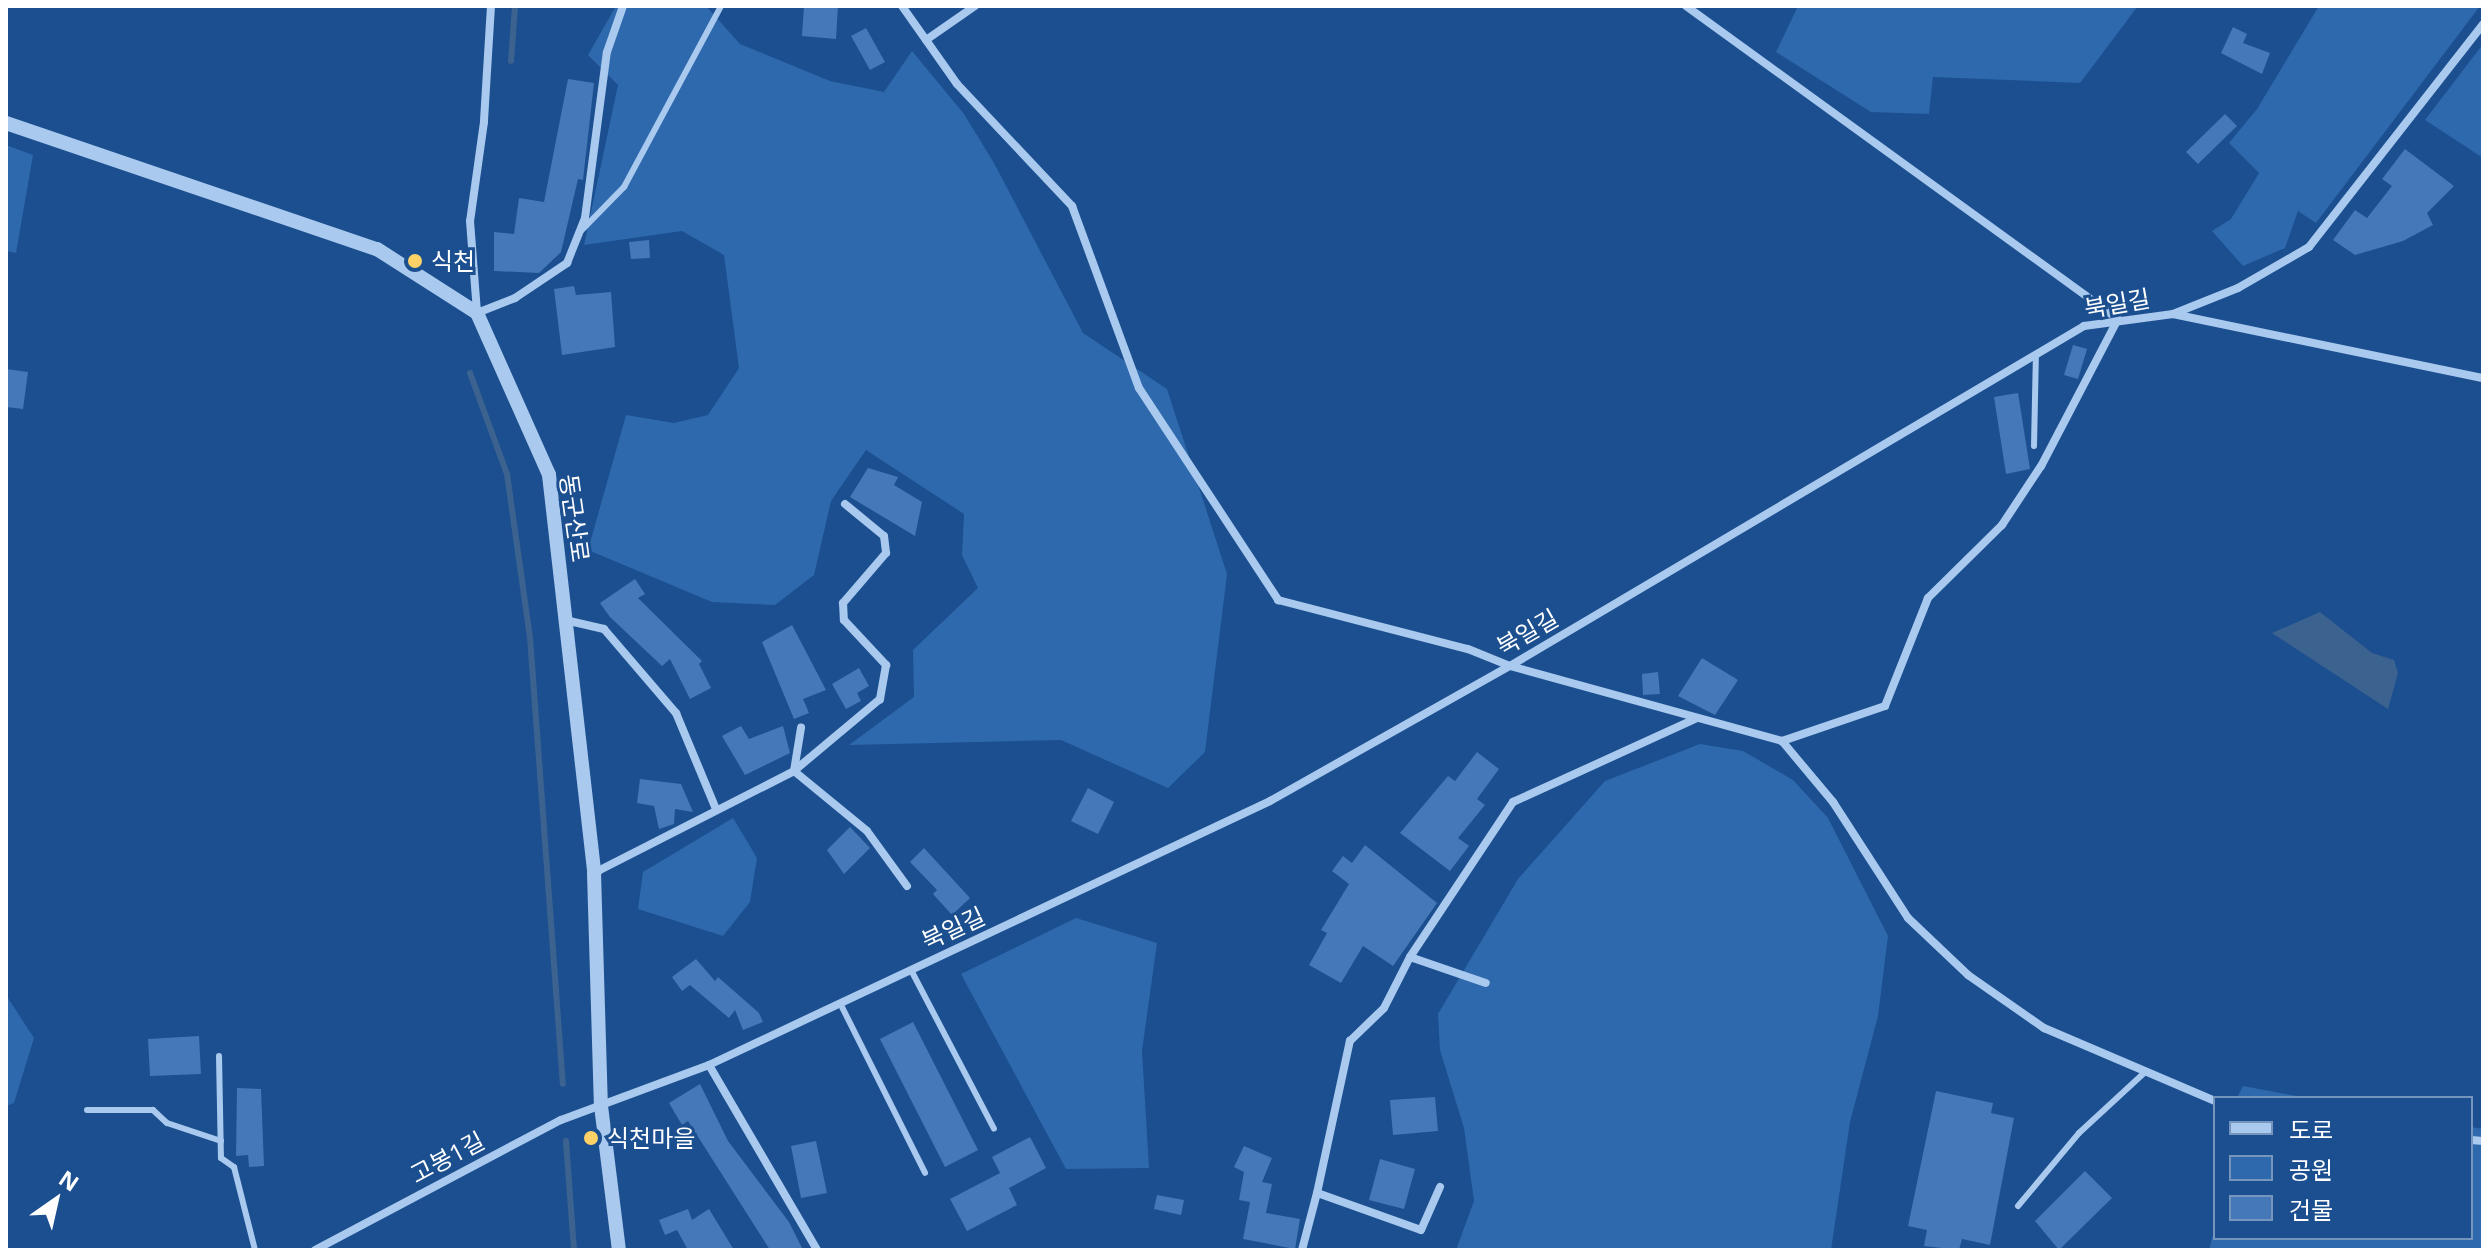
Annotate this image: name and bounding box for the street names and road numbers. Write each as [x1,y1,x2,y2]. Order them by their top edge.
street label: 북일길 [2082,283,2152,323]
street label: 동군산로 [555,472,595,564]
street label: 북일길 [1491,603,1563,661]
street label: 북일길 [917,901,989,955]
street label: 고봉1길 [405,1126,489,1188]

